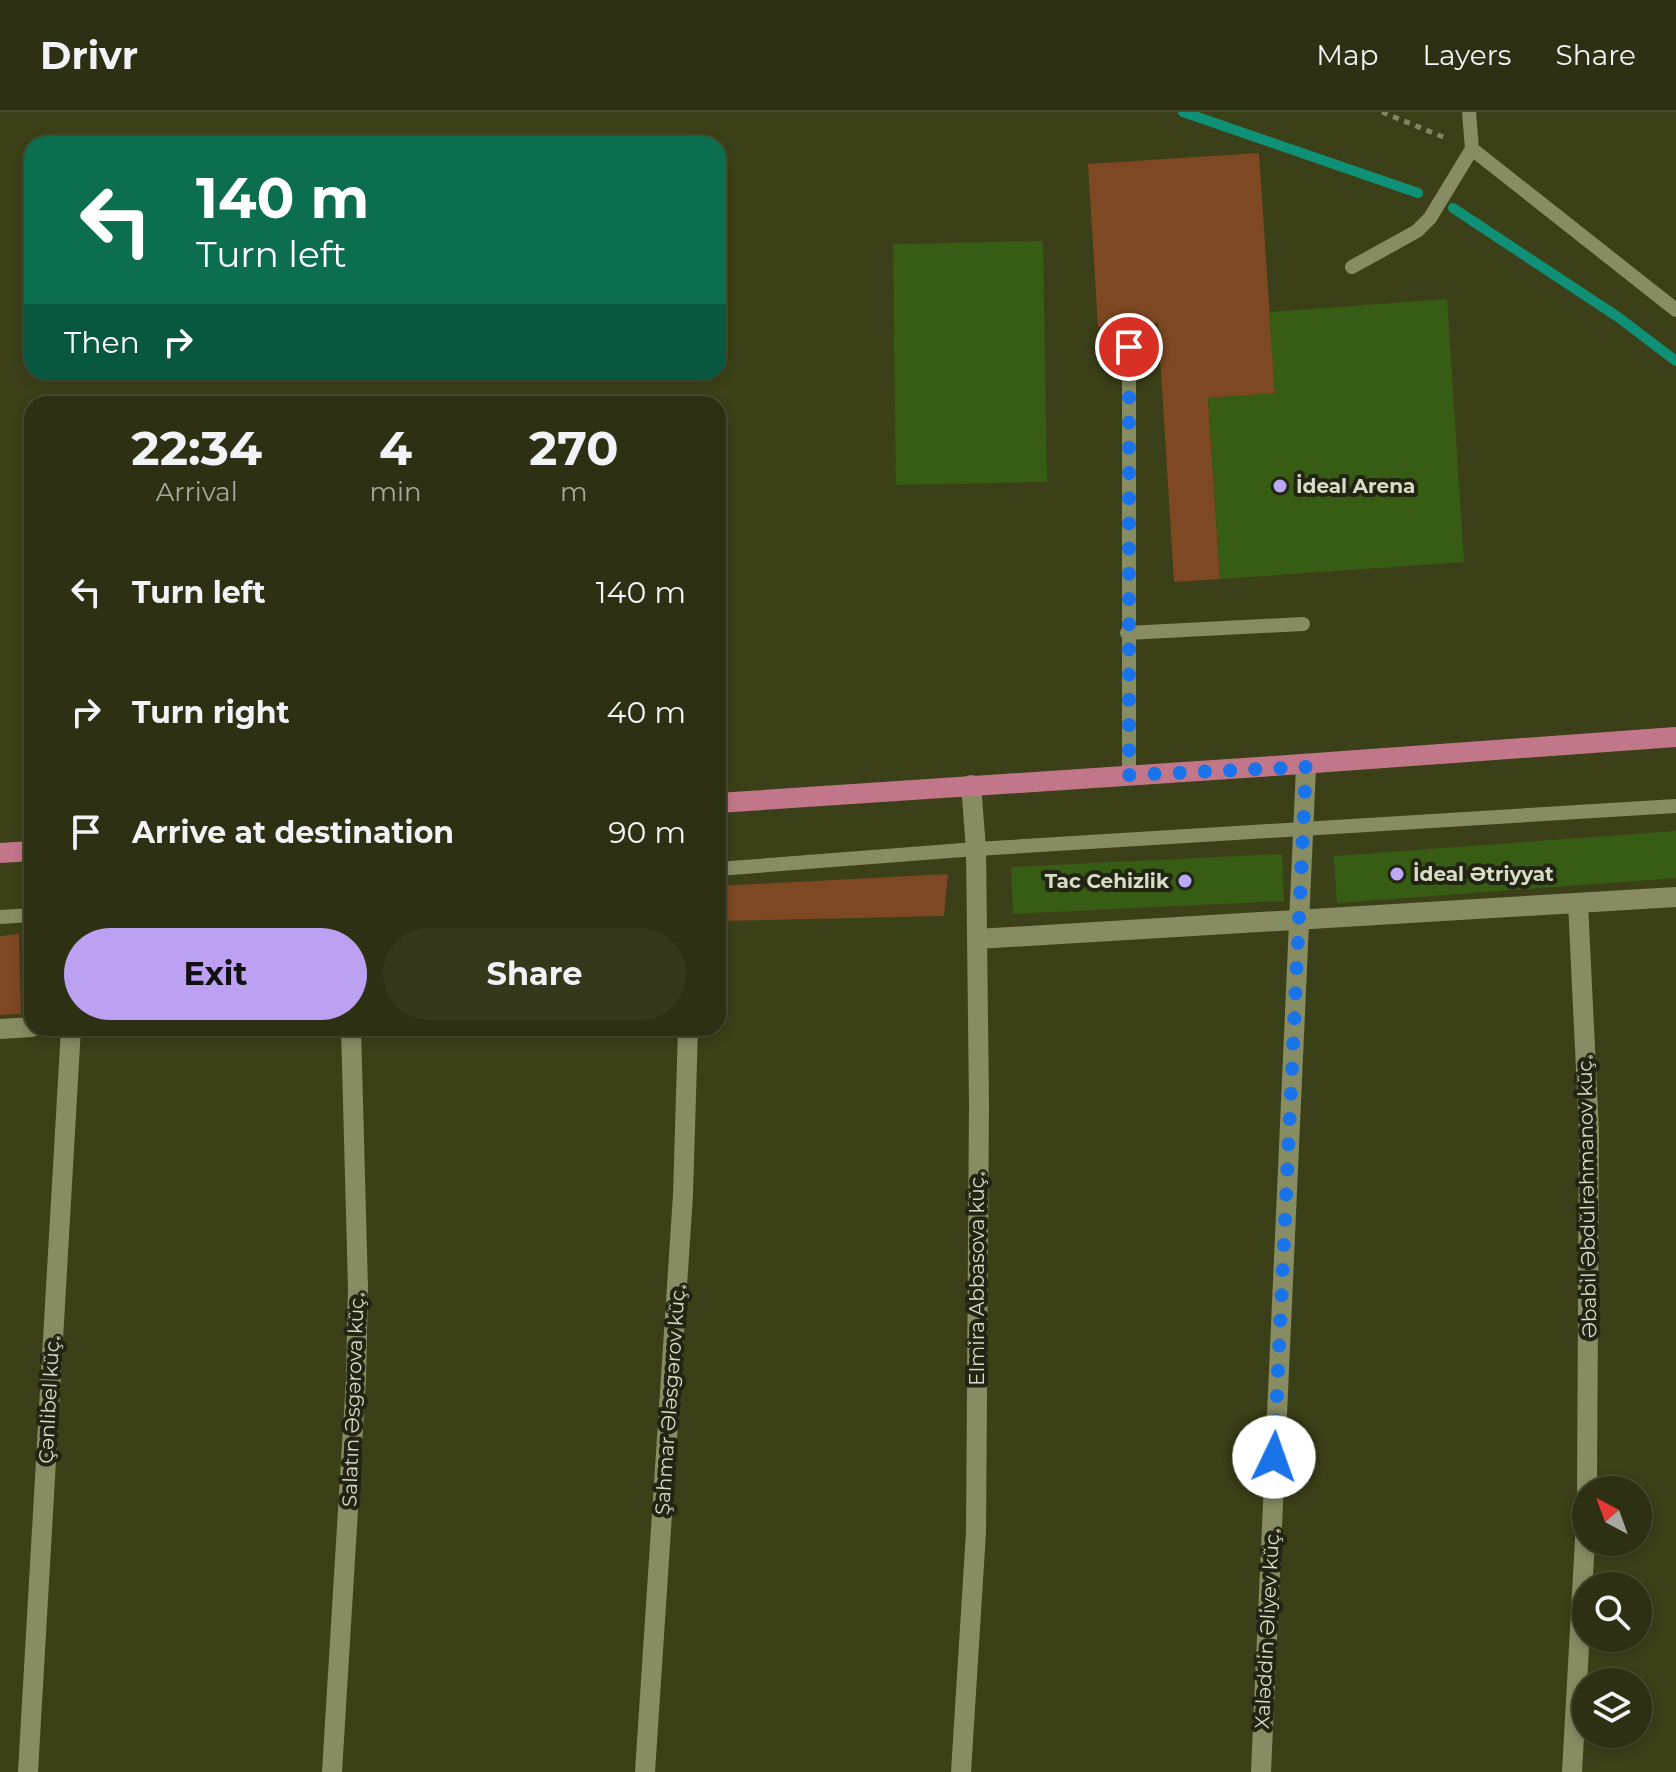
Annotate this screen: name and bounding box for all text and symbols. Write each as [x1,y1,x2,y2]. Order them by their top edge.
text: Drivr [40,32,138,79]
text: Map [1316,38,1379,72]
text: Layers [1423,38,1512,72]
text: Share [1556,38,1636,72]
text: 140 m [196,164,369,232]
icon: left [64,168,168,272]
text: Turn left [196,232,347,276]
pin [1095,313,1163,381]
icon: right [156,320,200,364]
text: Then [64,324,140,361]
icon: arrive [1107,325,1151,369]
text: 22:34 [131,419,262,477]
text: 4 [379,419,412,477]
text: 270 [529,419,619,477]
place label: İdeal Arena [1296,474,1415,498]
text: Arrival [156,476,238,508]
text: min [369,476,422,508]
text: m [560,476,588,508]
marker: İdeal Arena [1271,477,1289,495]
icon: left [64,570,108,614]
text: Turn left [132,574,265,611]
text: 140 m [596,574,686,611]
icon: right [64,690,108,734]
text: Turn right [132,694,289,731]
text: 40 m [607,694,686,731]
icon: arrive [64,810,108,854]
text: Arrive at destination [132,814,454,851]
text: 90 m [608,814,686,851]
place label: İdeal Ətriyyat [1413,862,1554,886]
marker: İdeal Ətriyyat [1388,865,1406,883]
place label: Tac Cehizlik [1045,869,1170,893]
marker: Tac Cehizlik [1176,872,1194,890]
button: Exit [64,928,367,1020]
button: Share [383,928,686,1020]
street label: Əbabil Əbdülrəhmanov küç. [1573,1055,1601,1339]
street label: Elmira Abbasova küç. [965,1172,989,1386]
street label: Şahmar Ələsgərov küç. [650,1284,690,1516]
street label: Salatın Əsgərova küç. [337,1293,369,1507]
street label: Çənlibel küç. [34,1336,64,1464]
position arrow [1232,1415,1316,1499]
north arrow [1572,1476,1652,1556]
map controls [1572,1476,1652,1748]
street label: Xaləddin Əliyev küç. [1250,1529,1284,1729]
button: search [1572,1572,1652,1652]
button: layers [1572,1668,1652,1748]

